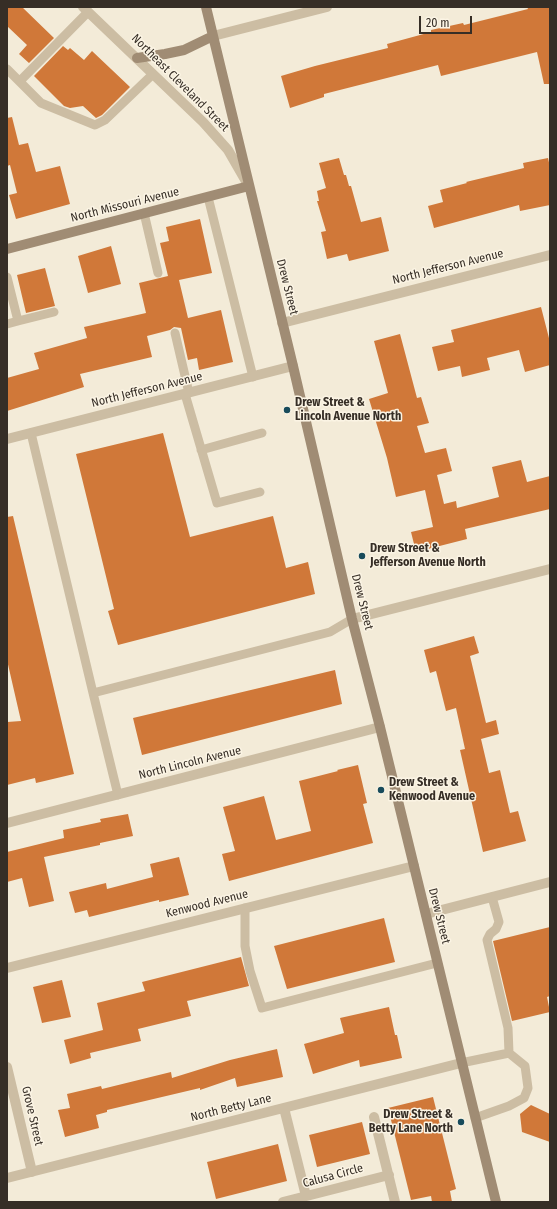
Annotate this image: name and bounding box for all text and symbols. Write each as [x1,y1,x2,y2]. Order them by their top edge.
scale bar [421,8,474,34]
text: 20 m [426,16,450,30]
street label: Northeast Cleveland Street [128,31,232,135]
street label: North Missouri Avenue [69,185,181,225]
street label: North Jefferson Avenue [391,246,505,288]
street label: Drew Street [273,258,301,316]
street label: North Jefferson Avenue [90,369,204,411]
place label: Drew Street & Lincoln Avenue North [295,396,401,424]
marker: Drew Street & Lincoln Avenue North [282,405,292,415]
place label: Drew Street & Jefferson Avenue North [370,542,486,570]
marker: Drew Street & Jefferson Avenue North [357,551,367,561]
street label: Drew Street [348,573,376,631]
street label: North Lincoln Avenue [137,743,243,783]
place label: Drew Street & Kenwood Avenue [389,776,475,804]
marker: Drew Street & Kenwood Avenue [376,785,386,795]
street label: Kenwood Avenue [164,887,250,921]
street label: Drew Street [425,887,453,945]
street label: Grove Street [18,1085,46,1147]
street label: North Betty Lane [189,1091,273,1125]
place label: Drew Street & Betty Lane North [369,1108,453,1136]
marker: Drew Street & Betty Lane North [456,1117,466,1127]
street label: Calusa Circle [301,1161,365,1191]

